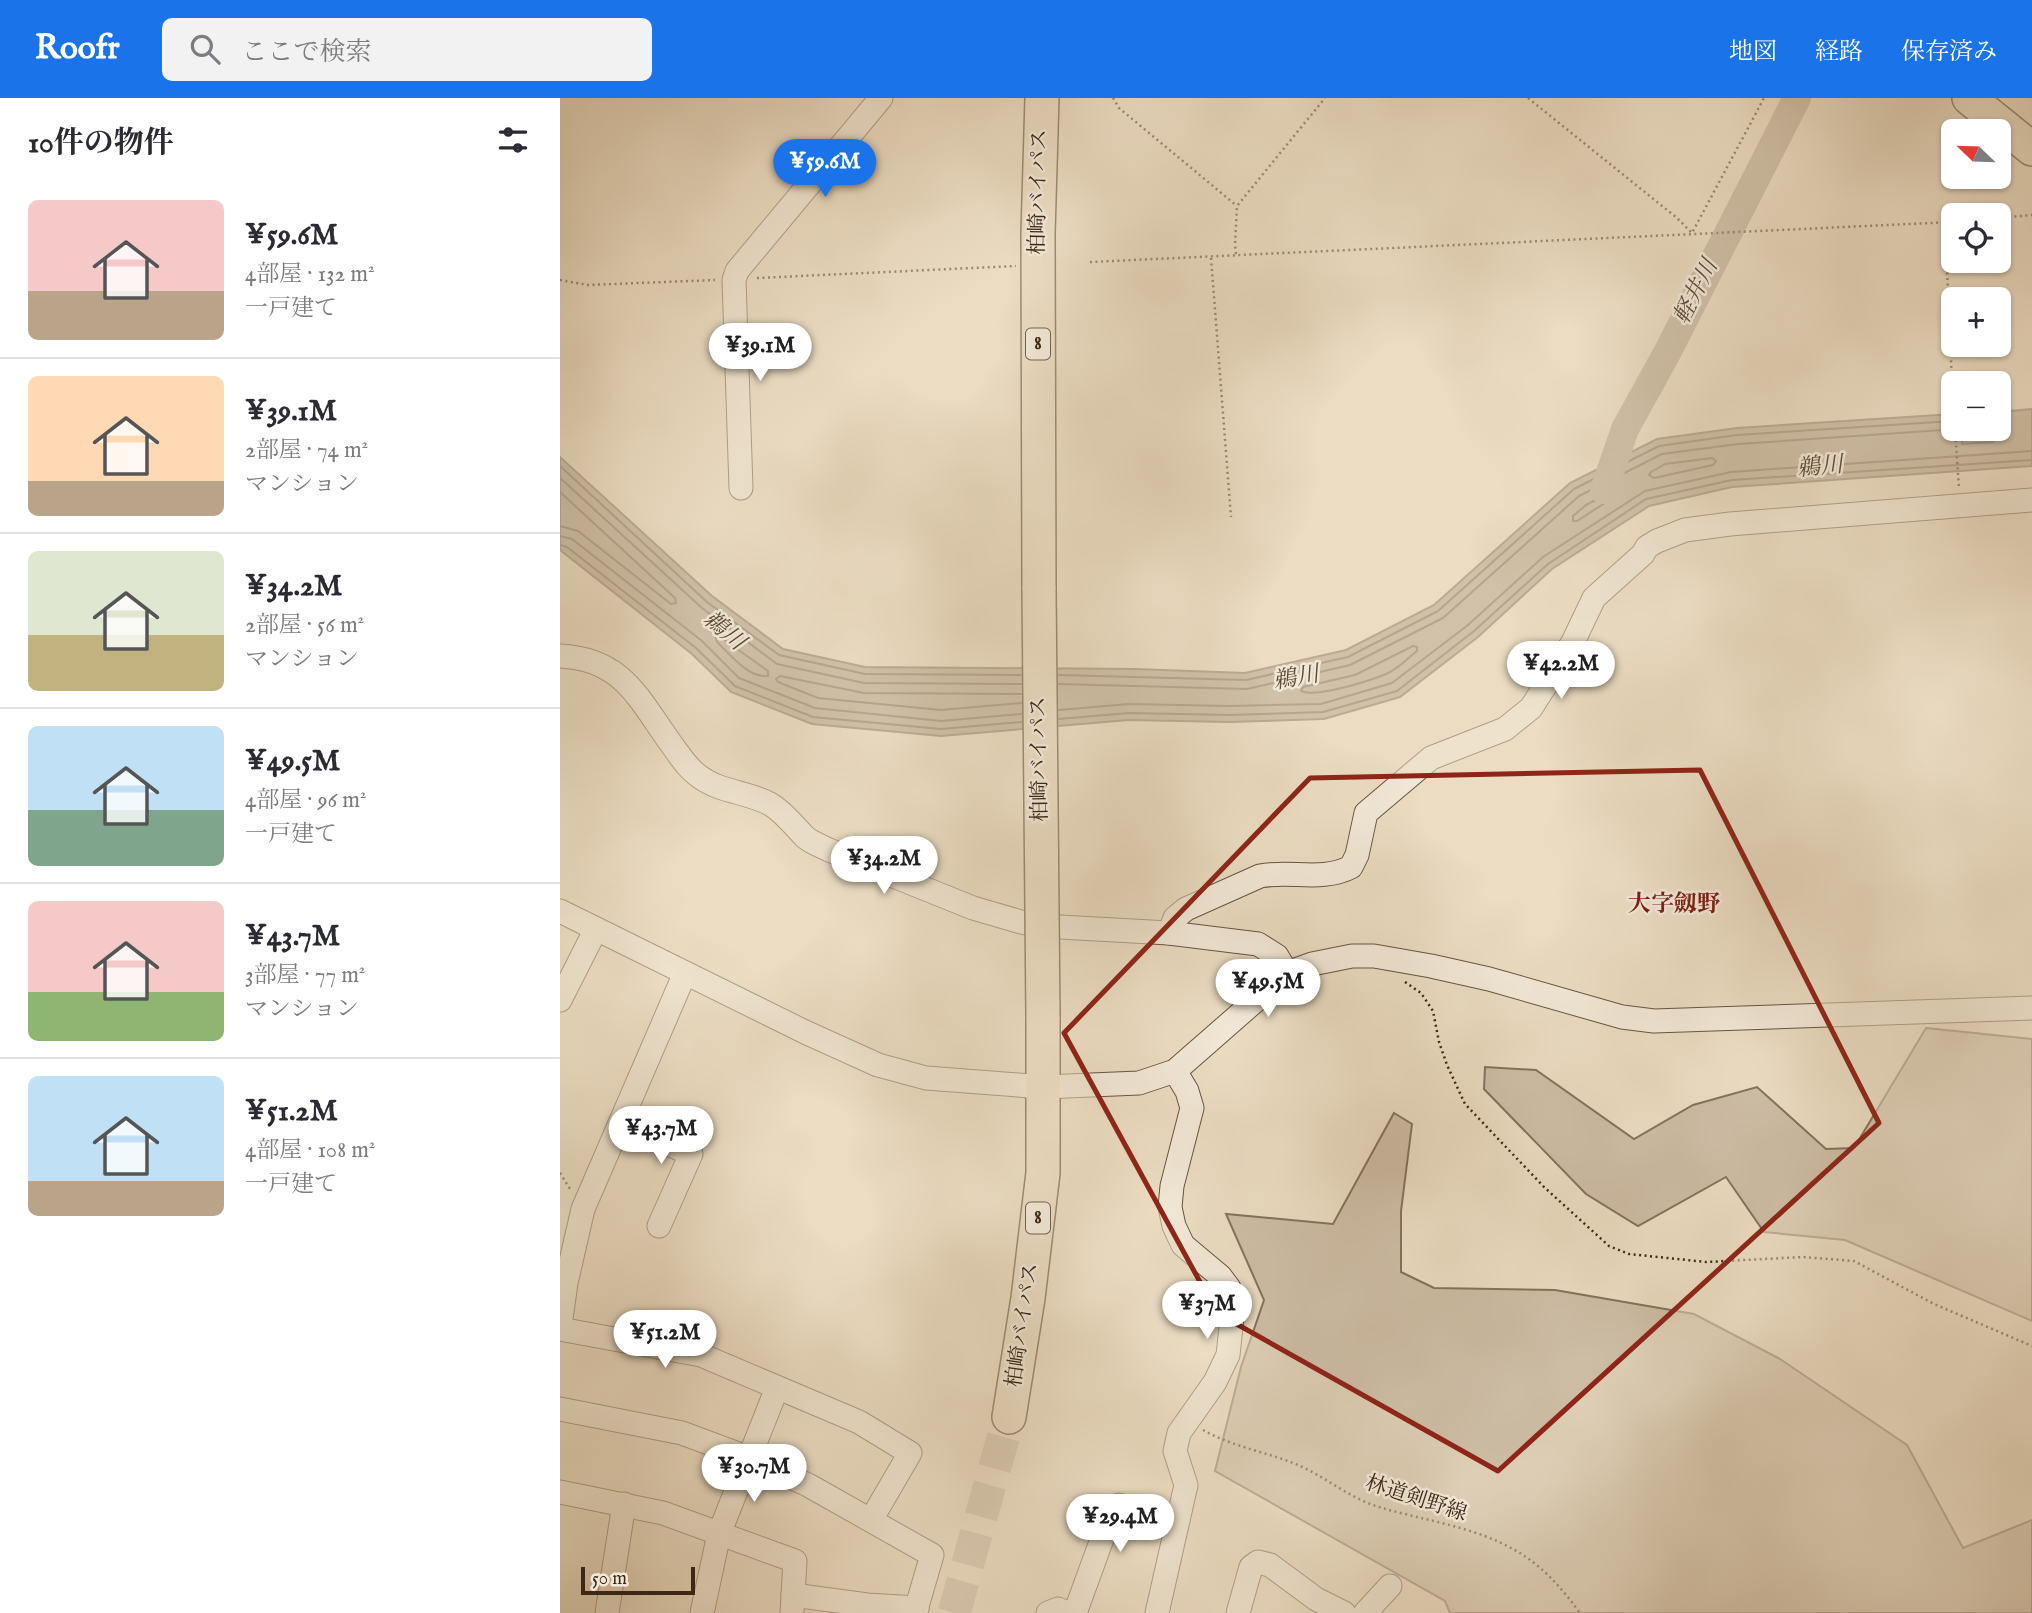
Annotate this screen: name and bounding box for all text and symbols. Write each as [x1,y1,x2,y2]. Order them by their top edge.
search box [162,18,652,81]
text: Roofr [35,28,120,70]
icon: search [186,30,224,68]
text: ここで検索 [242,36,372,69]
text: 地図 [1729,37,1777,68]
text: 経路 [1815,37,1863,68]
text: 保存済み [1901,37,1997,68]
north arrow [1941,119,2011,189]
map controls [1941,119,2011,441]
icon: filters [494,121,532,159]
text: 10件の物件 [28,125,174,163]
street label: 柏崎バイパス [1024,129,1054,255]
pin: ¥59.6M [768,140,882,199]
text: ¥59.6M [789,147,861,176]
button: locate [1941,203,2011,273]
text: ¥59.6M [245,217,338,255]
icon: home [84,228,168,312]
water label: 軽井川 [1667,252,1726,329]
text: 4部屋 · 132 m² [245,260,375,289]
button: + [1941,287,2011,357]
text: 一戸建て [245,294,337,323]
pin: ¥39.1M [703,324,817,383]
road number: 8 [1026,328,1050,360]
text: ¥39.1M [725,331,795,360]
button: − [1941,371,2011,441]
text: ¥39.1M [245,393,337,431]
icon: home [84,404,168,488]
text: 2部屋 · 74 m² [245,436,368,465]
water label: 鵜川 [1796,450,1847,484]
text: マンション [245,470,359,499]
text: ¥34.2M [245,568,342,606]
icon: home [84,579,168,663]
water label: 鵜川 [697,605,753,659]
text: 2部屋 · 56 m² [245,611,364,640]
pin: ¥42.2M [1504,642,1618,701]
text: マンション [245,645,359,674]
text: ¥42.2M [1523,649,1599,678]
water label: 鵜川 [1271,659,1324,696]
street label: 柏崎バイパス [1025,696,1055,822]
text: ¥49.5M [245,743,340,781]
icon: home [84,754,168,838]
text: 4部屋 · 96 m² [245,786,366,815]
text: 一戸建て [245,820,337,849]
pin: ¥34.2M [827,836,941,896]
text: ¥34.2M [847,844,921,873]
district label: 大字劔野 [1628,890,1721,919]
text: ¥43.7M [245,918,340,956]
icon: home [84,929,168,1013]
pin: ¥49.5M [1211,960,1325,1019]
text: 3部屋 · 77 m² [245,961,365,990]
text: ¥49.5M [1232,967,1304,996]
text: マンション [245,995,359,1024]
text: ¥51.2M [245,1093,338,1131]
icon: home [84,1104,168,1188]
pin: ¥43.7M [604,1107,718,1166]
text: ¥43.7M [625,1114,697,1143]
text: 4部屋 · 108 m² [245,1136,375,1165]
text: 一戸建て [245,1170,337,1199]
road number: 8 [1026,1202,1050,1234]
street label: 柏崎バイパス [1001,1261,1045,1389]
pin: ¥37M [1166,1282,1248,1341]
text: ¥37M [1178,1289,1236,1318]
pin: ¥51.2M [608,1310,722,1370]
text: ¥51.2M [629,1318,701,1347]
pin: ¥30.7M [697,1444,811,1504]
text: ¥30.7M [718,1452,790,1481]
street label: 林道剣野線 [1362,1470,1470,1528]
pin: ¥29.4M [1063,1494,1177,1554]
text: ¥29.4M [1082,1502,1158,1531]
scale bar [581,1564,695,1596]
text: 50 m [592,1567,627,1591]

